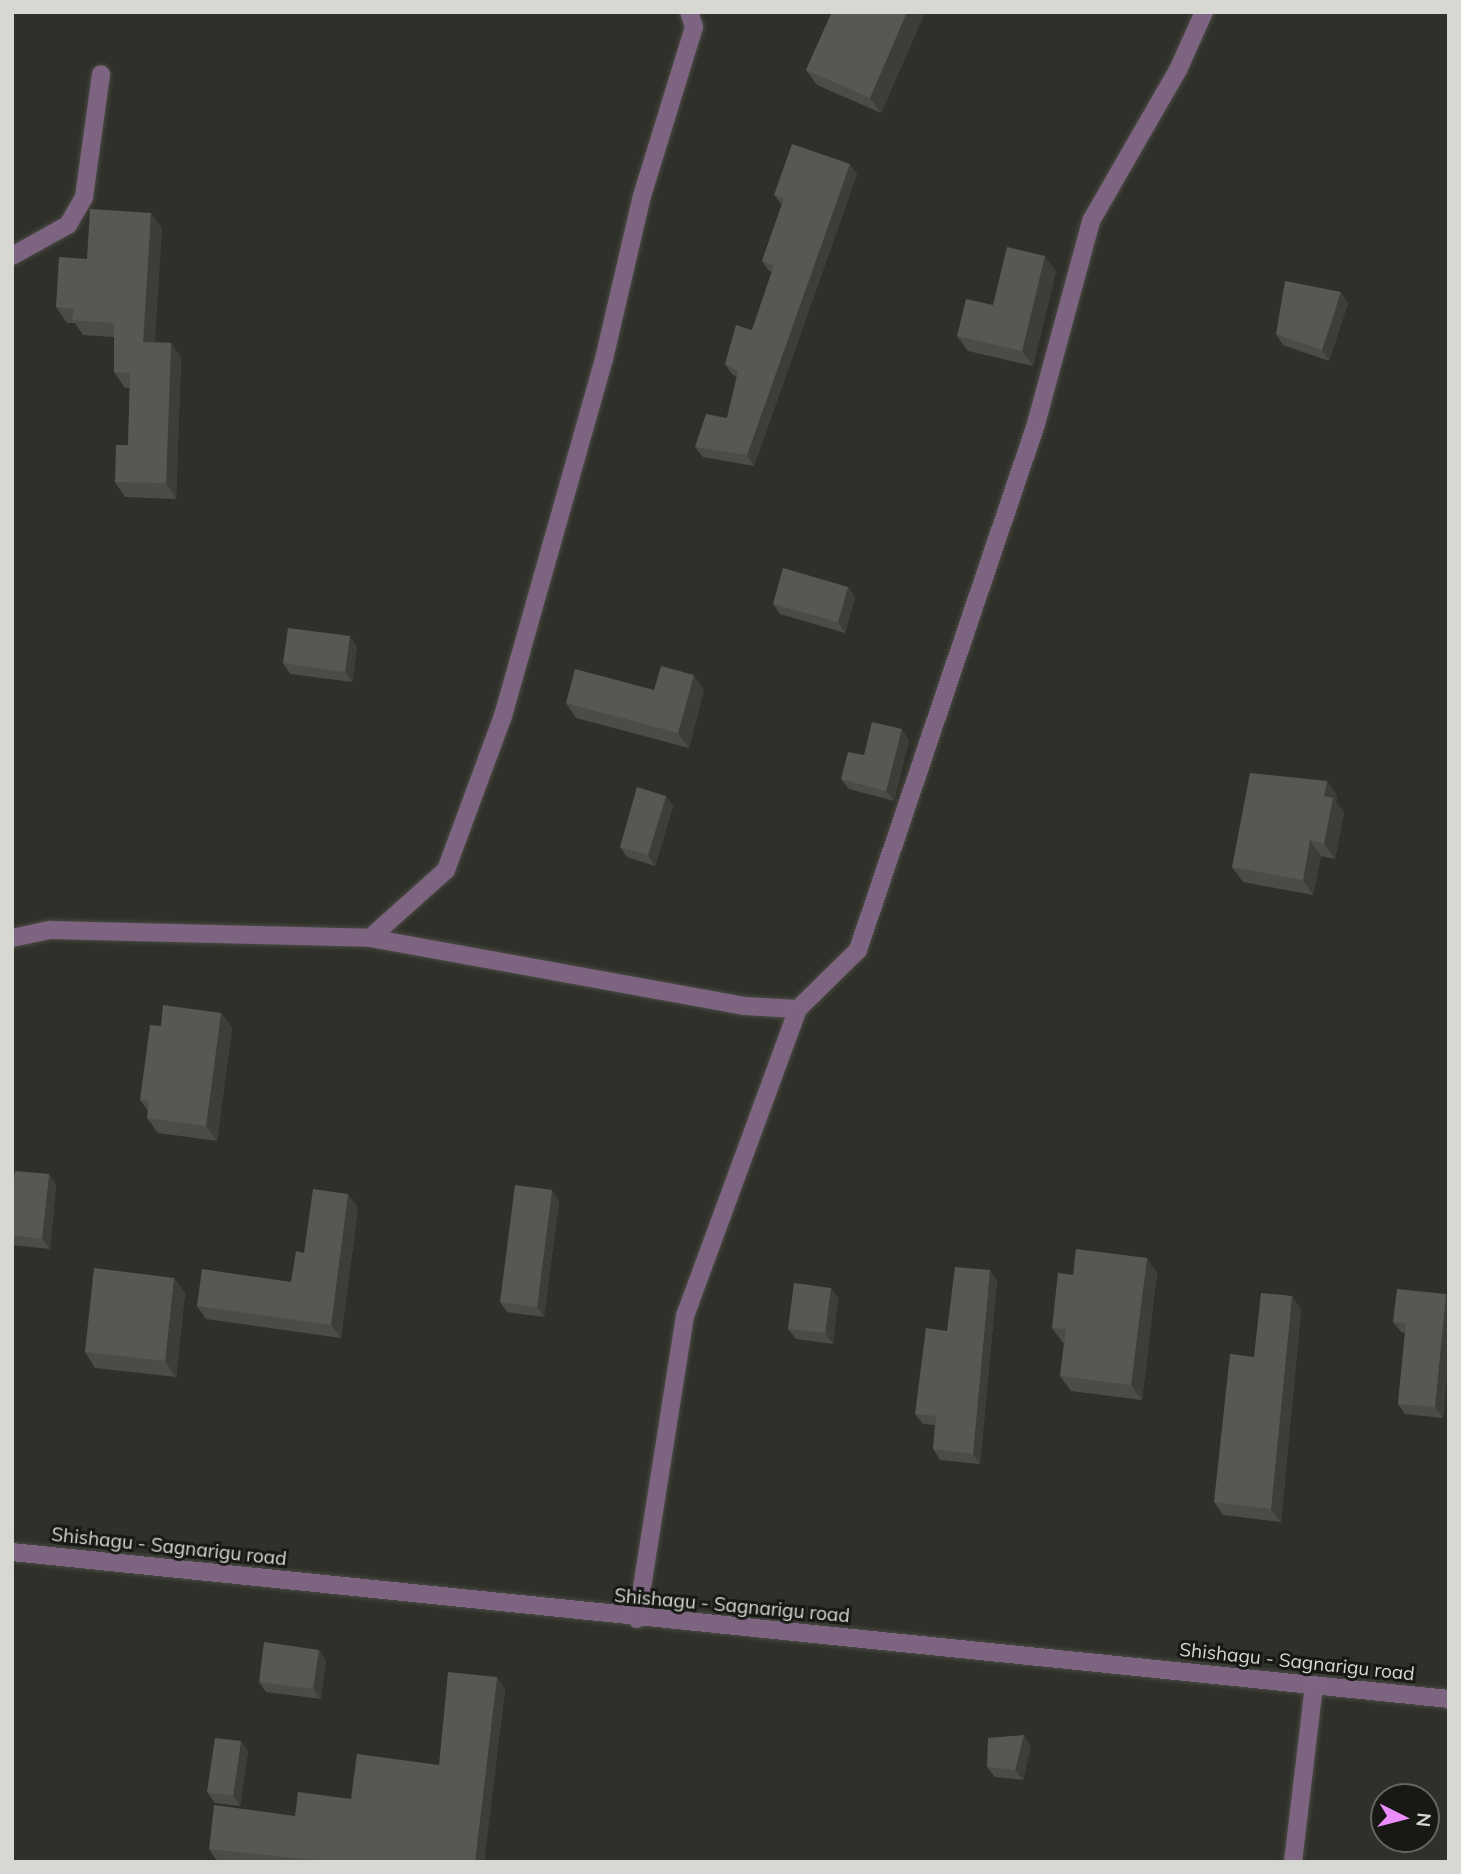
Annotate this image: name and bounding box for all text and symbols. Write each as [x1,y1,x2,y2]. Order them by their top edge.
street label: Shishagu - Sagnarigu road [50,1523,288,1571]
street label: Shishagu - Sagnarigu road [613,1584,851,1628]
street label: Shishagu - Sagnarigu road [1178,1638,1416,1686]
north arrow [1370,1783,1440,1853]
text: N [1411,1812,1437,1828]

